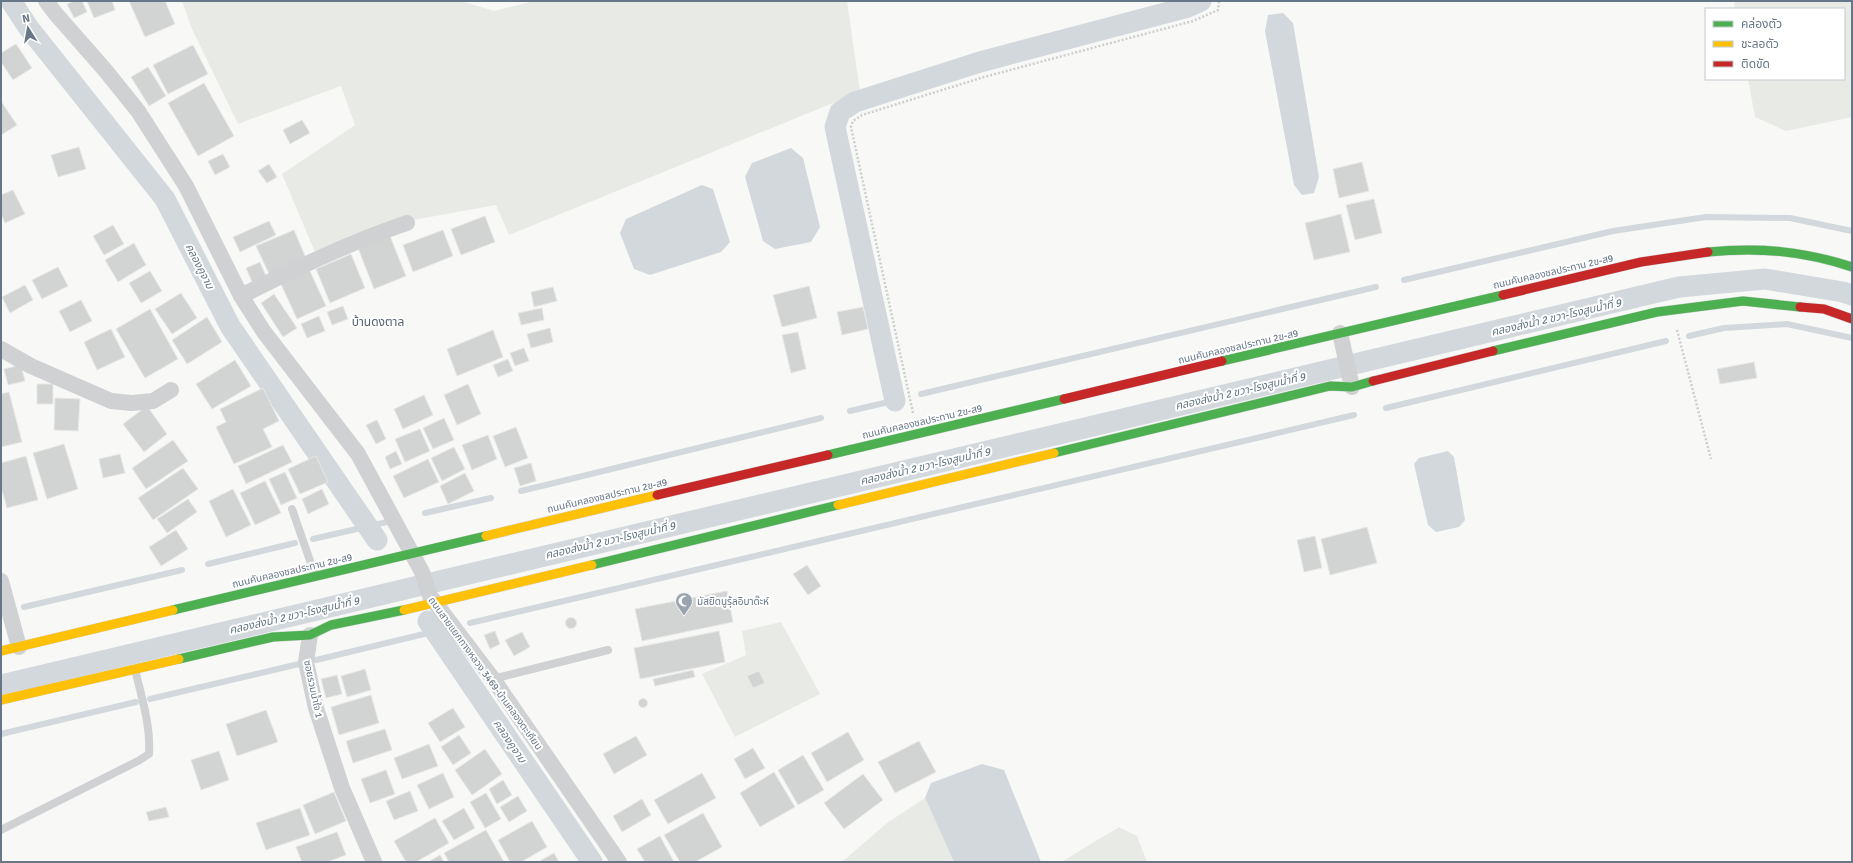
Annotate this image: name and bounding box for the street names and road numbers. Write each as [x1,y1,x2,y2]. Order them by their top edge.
street label: ถนนคันคลองชลประทาน 2ข-ส9 [1492,252,1615,292]
street label: ถนนคันคลองชลประทาน 2ข-ส9 [1177,327,1300,367]
street label: ถนนคันคลองชลประทาน 2ข-ส9 [861,402,984,442]
street label: ถนนคันคลองชลประทาน 2ข-ส9 [546,476,669,516]
street label: ถนนคันคลองชลประทาน 2ข-ส9 [231,551,354,591]
street label: ถนนสายแยกทางหลวง 3469-บ้านคลองตะเคียน [426,595,545,752]
street label: ซอยรวมน้ำใจ 1 [301,659,327,719]

